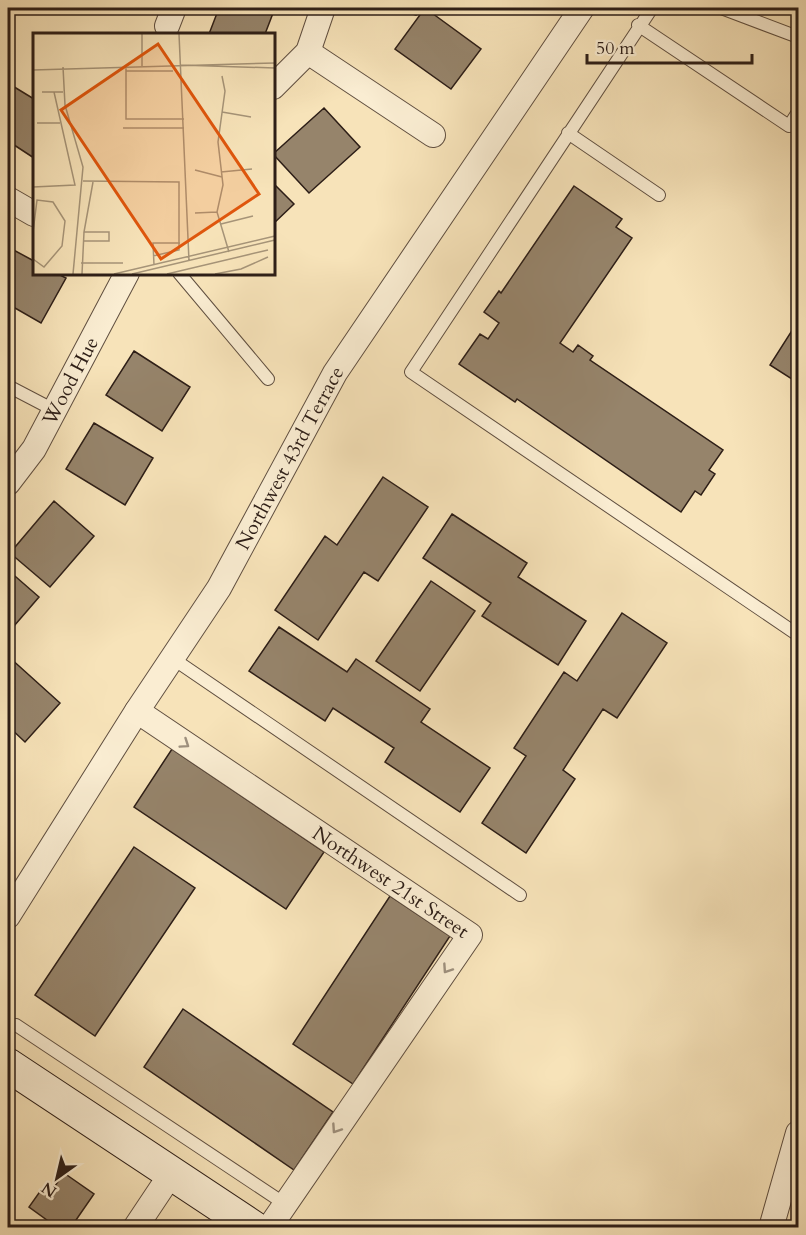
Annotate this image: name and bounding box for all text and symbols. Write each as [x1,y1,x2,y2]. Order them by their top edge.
scale bar [587,27,752,65]
inset map [33,33,274,274]
text: 50 m [596,36,635,61]
street label: Wood Hue [35,332,105,431]
street label: Northwest 43rd Terrace [229,360,350,554]
one-way arrow [178,737,189,748]
street label: Northwest 21st Street [307,819,475,944]
one-way arrow [443,962,454,973]
one-way arrow [332,1123,343,1134]
north arrow [27,1148,87,1208]
text: N [37,1177,61,1203]

